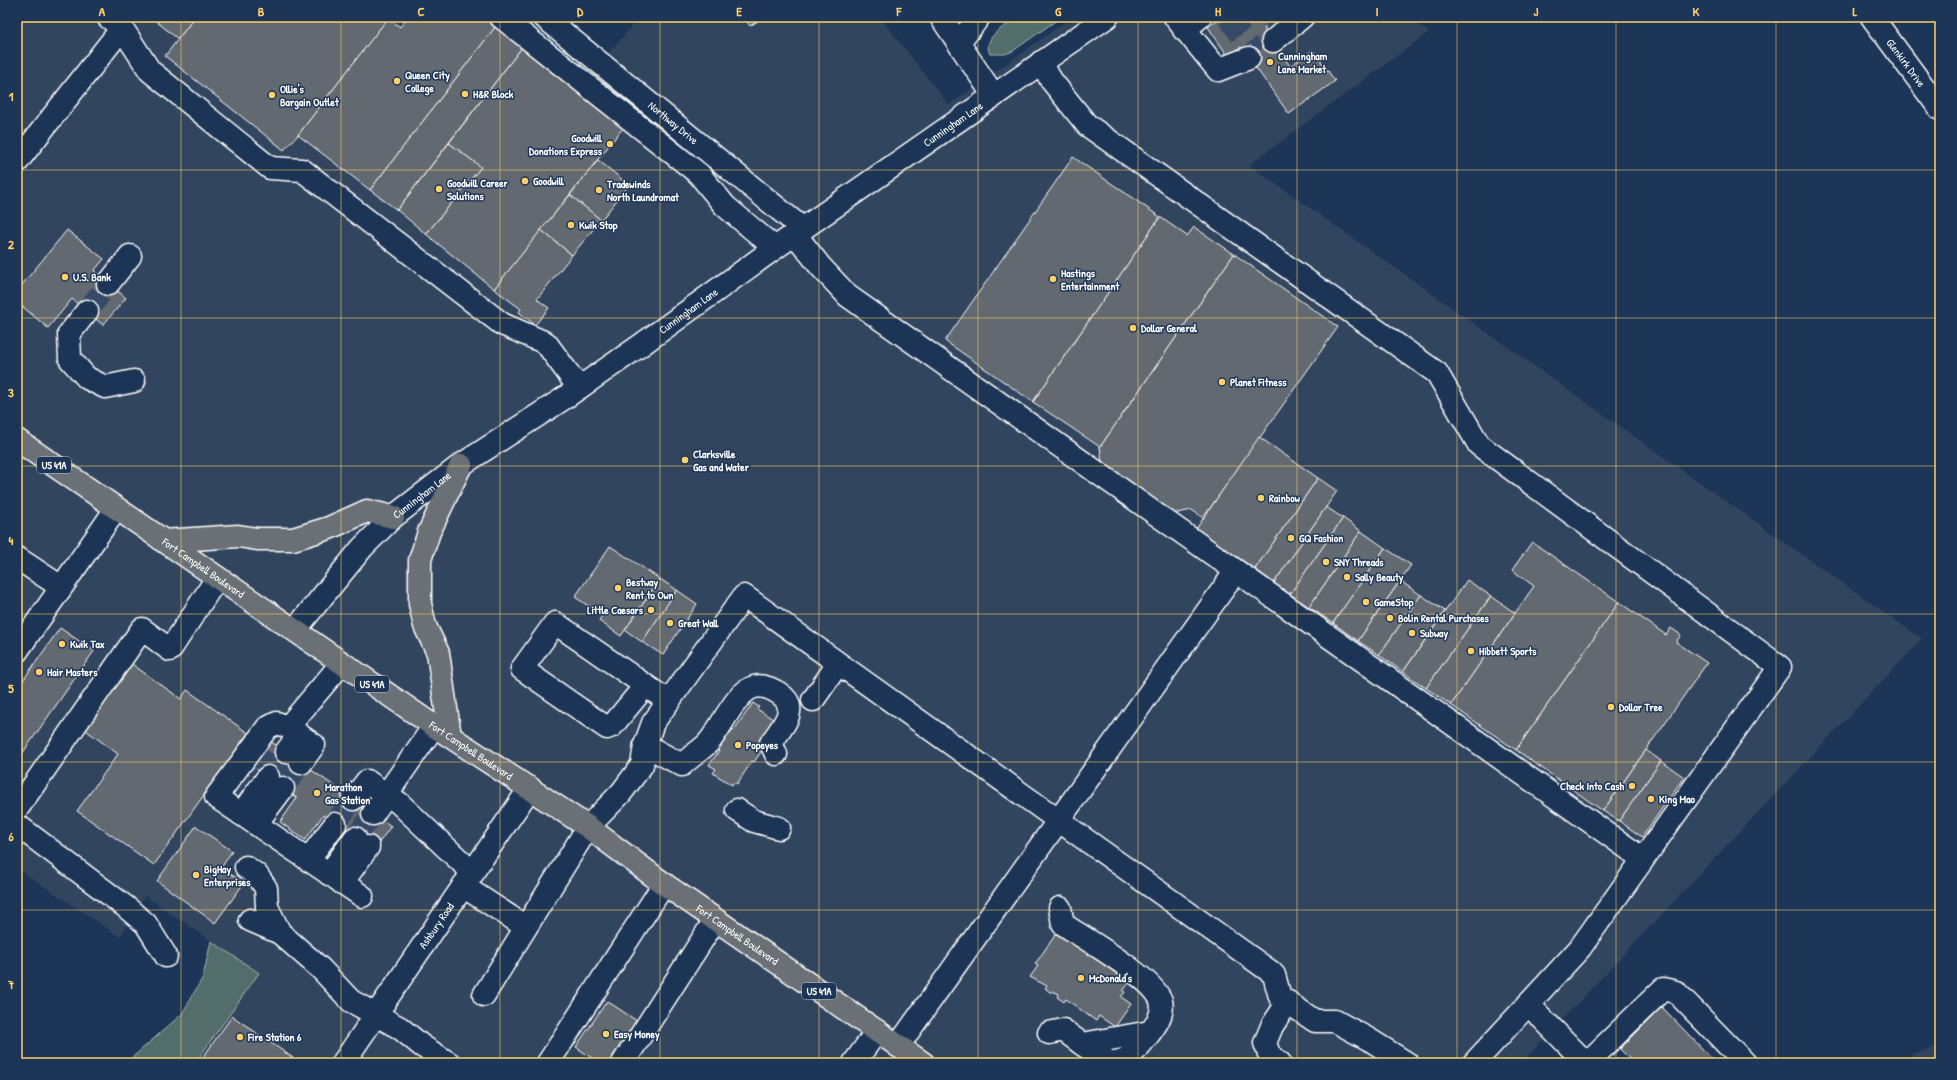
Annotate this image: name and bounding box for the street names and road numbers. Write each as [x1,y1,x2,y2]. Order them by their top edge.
street label: Glenkirk Drive [1883,36,1929,90]
street label: Northway Drive [645,98,701,148]
street label: Cunningham Lane [921,98,986,150]
street label: Cunningham Lane [656,284,721,337]
road number: US 41A [37,457,71,473]
street label: Cunningham Lane [390,468,454,522]
street label: Fort Campbell Boulevard [159,534,248,601]
road number: US 41A [355,676,389,692]
street label: Fort Campbell Boulevard [426,717,516,783]
street label: Ashbury Road [416,899,457,951]
street label: Fort Campbell Boulevard [693,901,782,968]
road number: US 41A [802,983,836,999]

